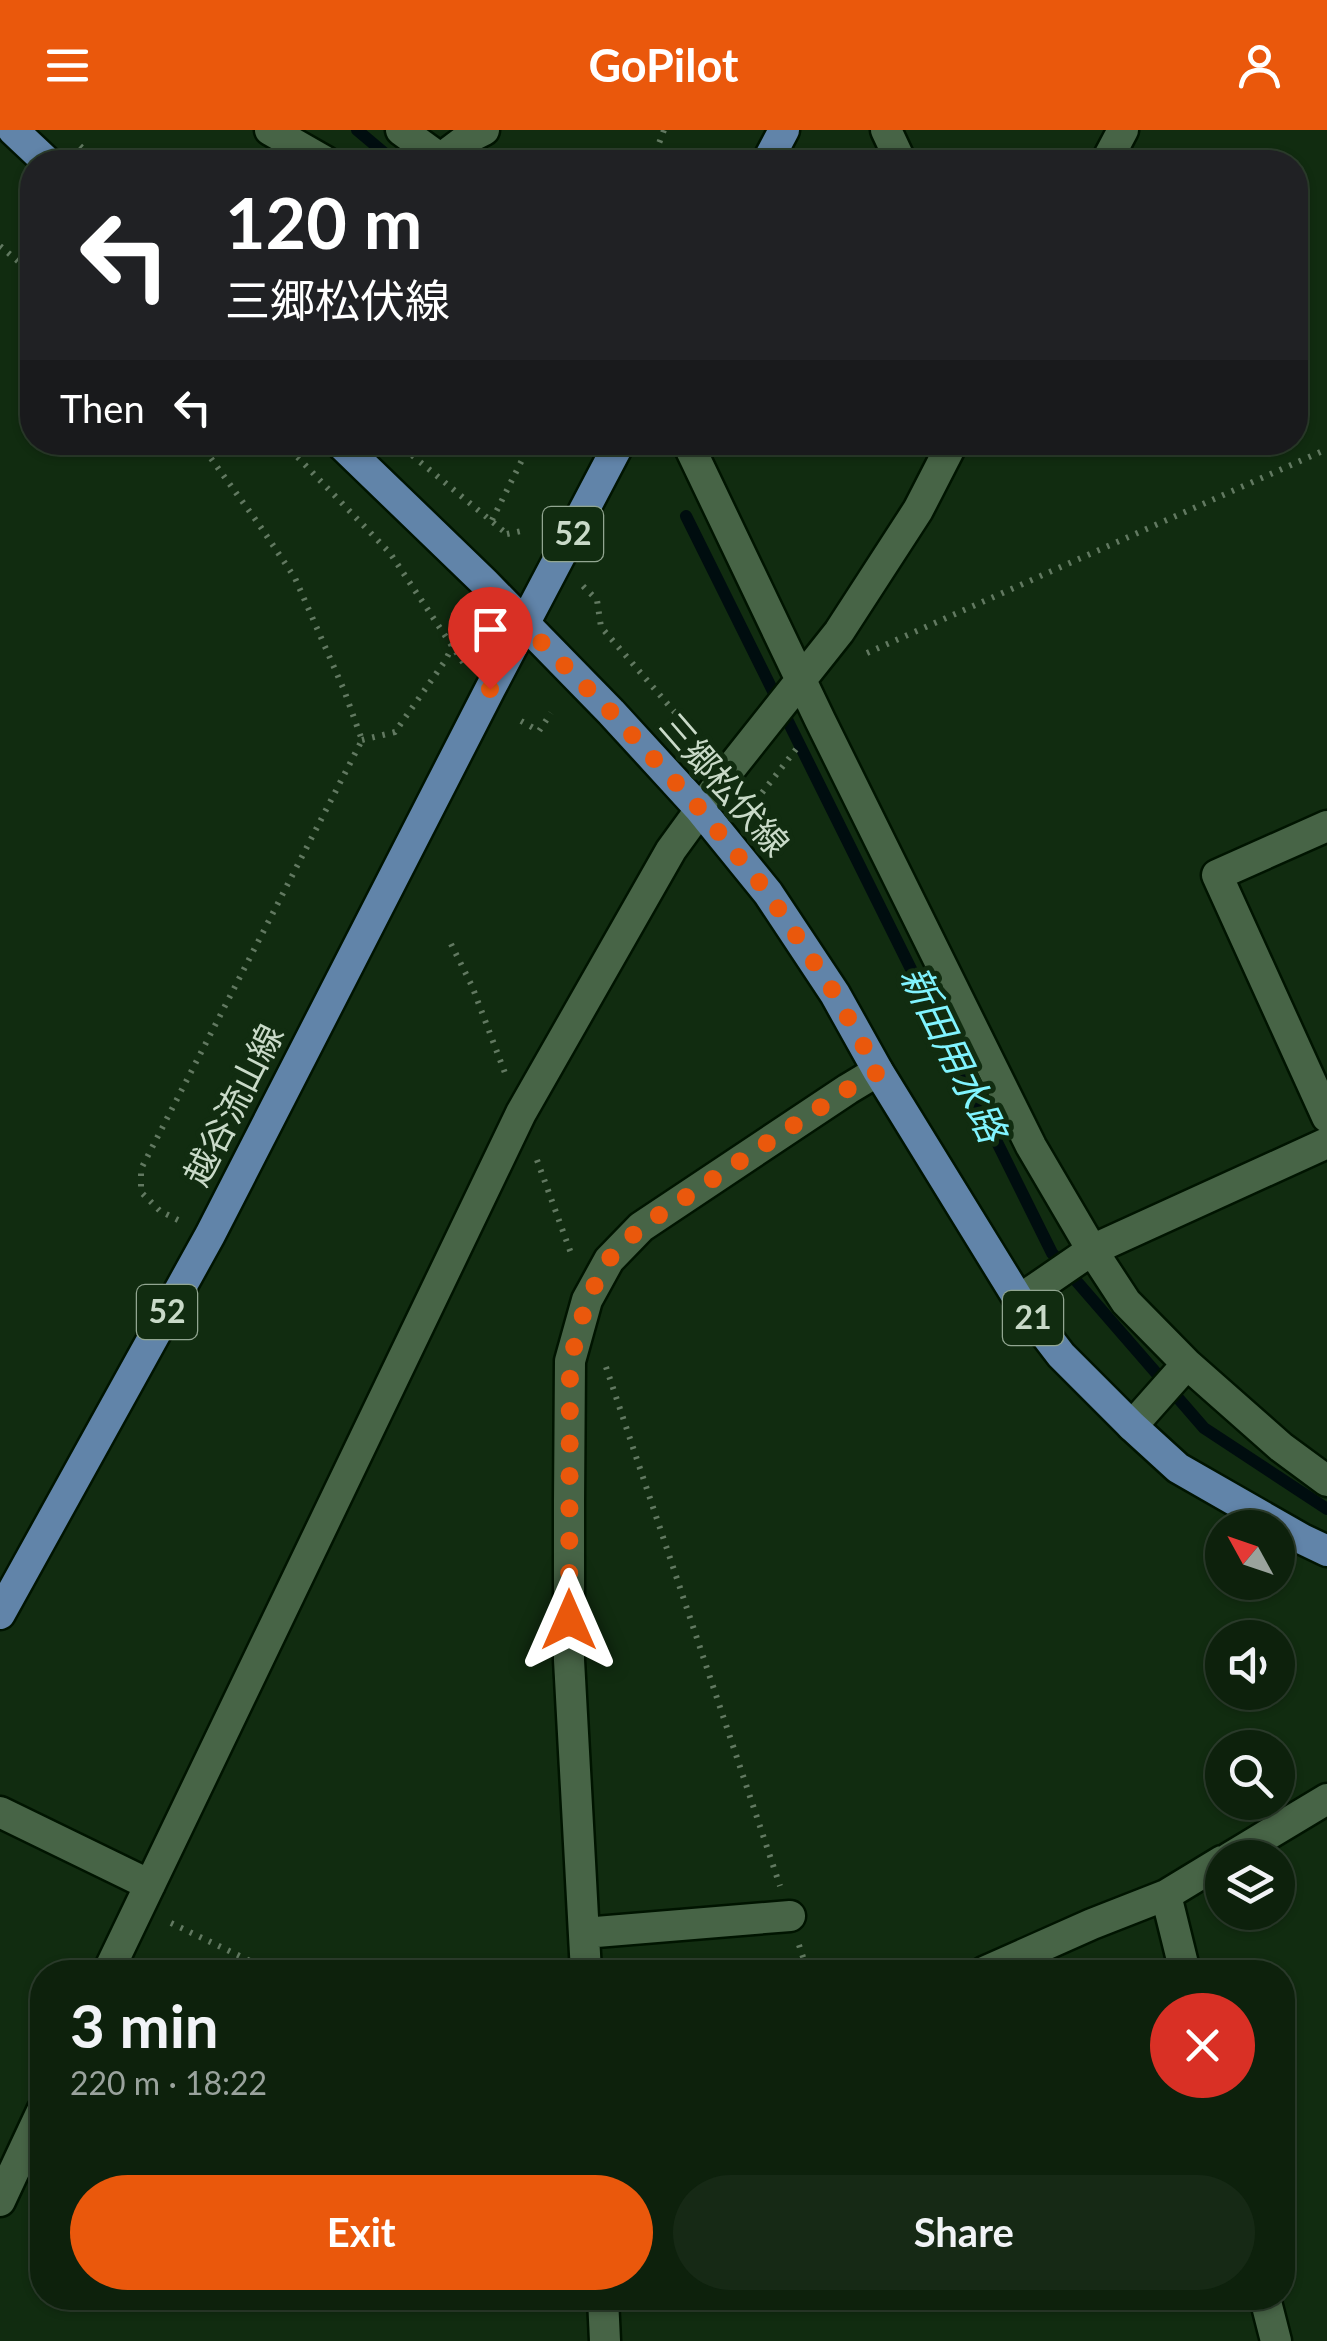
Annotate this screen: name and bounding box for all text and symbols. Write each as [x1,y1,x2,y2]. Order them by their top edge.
icon: menu [40,38,95,93]
text: GoPilot [588,38,739,92]
icon: person [1232,38,1287,93]
text: 120 m [225,180,422,264]
icon: left [60,190,190,320]
text: 三郷松伏線 [225,273,450,327]
icon: left [165,380,220,435]
text: Then [60,385,145,431]
road number: 52 [543,507,603,561]
pin [448,587,533,690]
icon: arrive [463,602,518,657]
street label: 三郷松伏線 [652,704,799,864]
water label: 新田用水路 [892,958,1018,1151]
street label: 越谷流山線 [174,1017,291,1192]
road number: 52 [137,1285,197,1339]
road number: 21 [1003,1291,1063,1345]
north arrow [1205,1510,1295,1600]
map controls [1205,1510,1295,1930]
position arrow [517,1568,621,1672]
button: sound [1205,1620,1295,1710]
button: search [1205,1730,1295,1820]
button: layers [1205,1840,1295,1930]
text: 3 min [70,1989,219,2061]
button: close [1150,1993,1255,2098]
text: 220 m · 18:22 [70,2063,267,2102]
button: Exit [70,2175,653,2290]
button: Share [673,2175,1255,2290]

